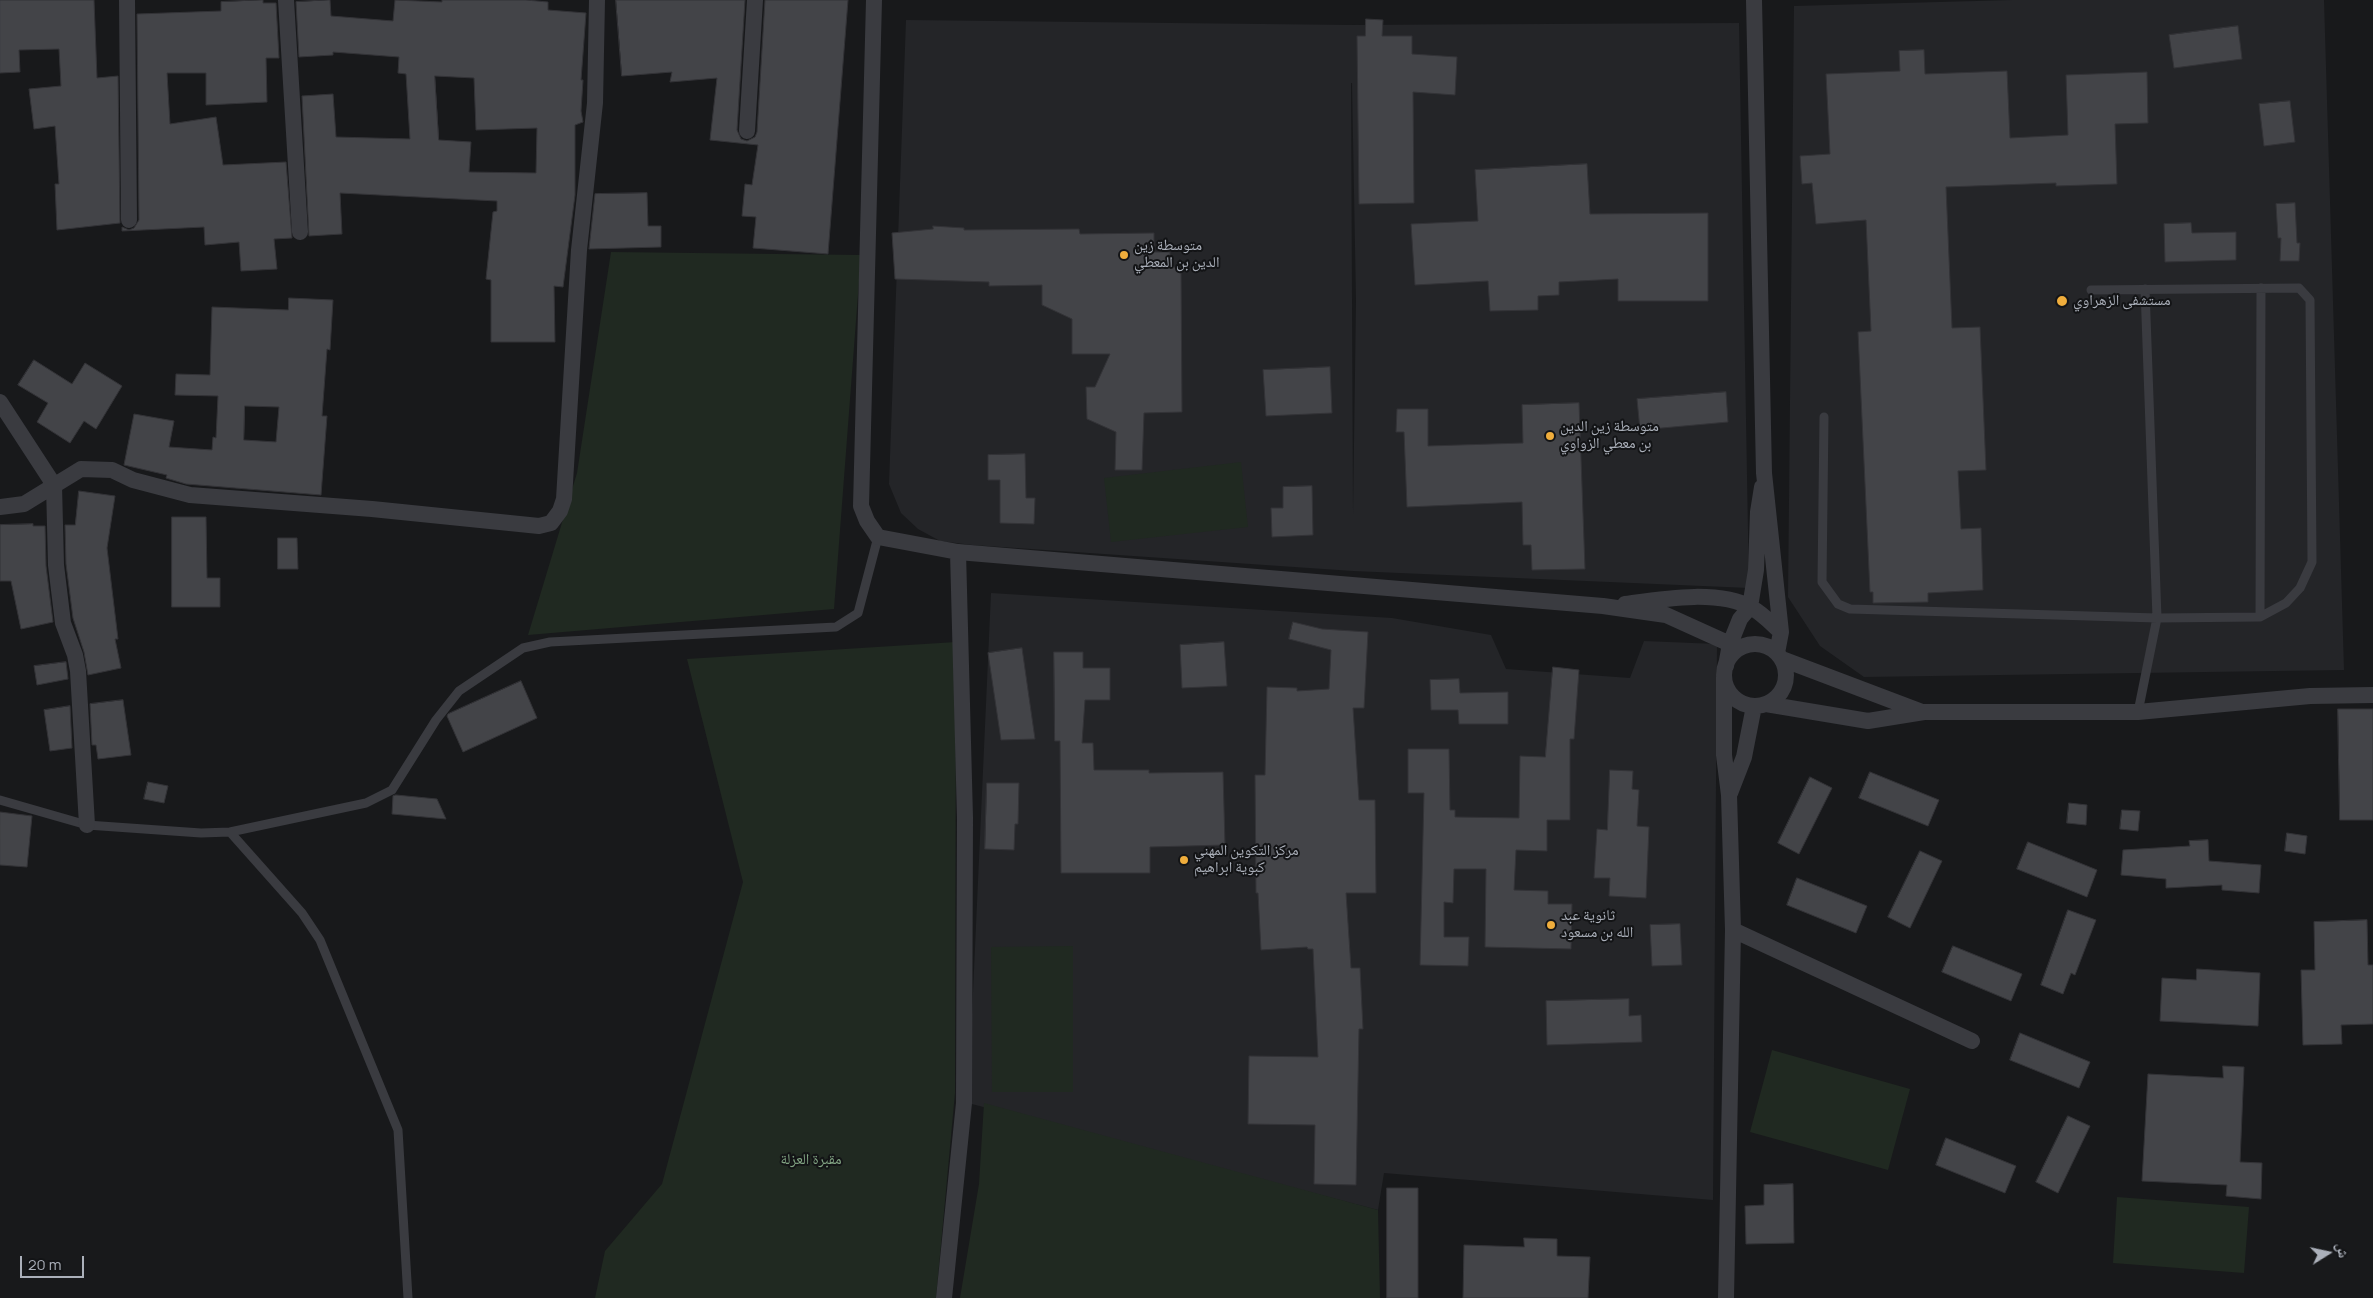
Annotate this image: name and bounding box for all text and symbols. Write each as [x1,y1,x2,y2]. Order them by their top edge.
place label: متوسطة زين الدين بن المعطي [1134,237,1220,272]
marker: متوسطة زين الدين بن المعطي [1118,249,1130,261]
place label: مستشفى الزهراوي [2073,292,2171,310]
marker: مستشفى الزهراوي [2055,294,2069,308]
place label: متوسطة زين الدين بن معطي الزواوي [1560,418,1659,453]
marker: متوسطة زين الدين بن معطي الزواوي [1544,430,1556,442]
place label: مركز التكوين المهني كبوية ابراهيم [1194,842,1299,877]
marker: مركز التكوين المهني كبوية ابراهيم [1178,854,1190,866]
place label: ثانوية عبد الله بن مسعود [1561,907,1633,942]
marker: ثانوية عبد الله بن مسعود [1545,919,1557,931]
park label: مقبرة العزلة [780,1151,842,1169]
north arrow [2303,1228,2353,1278]
text: ش [2333,1241,2354,1259]
scale bar [22,1246,86,1278]
text: 20 m [28,1254,61,1275]

